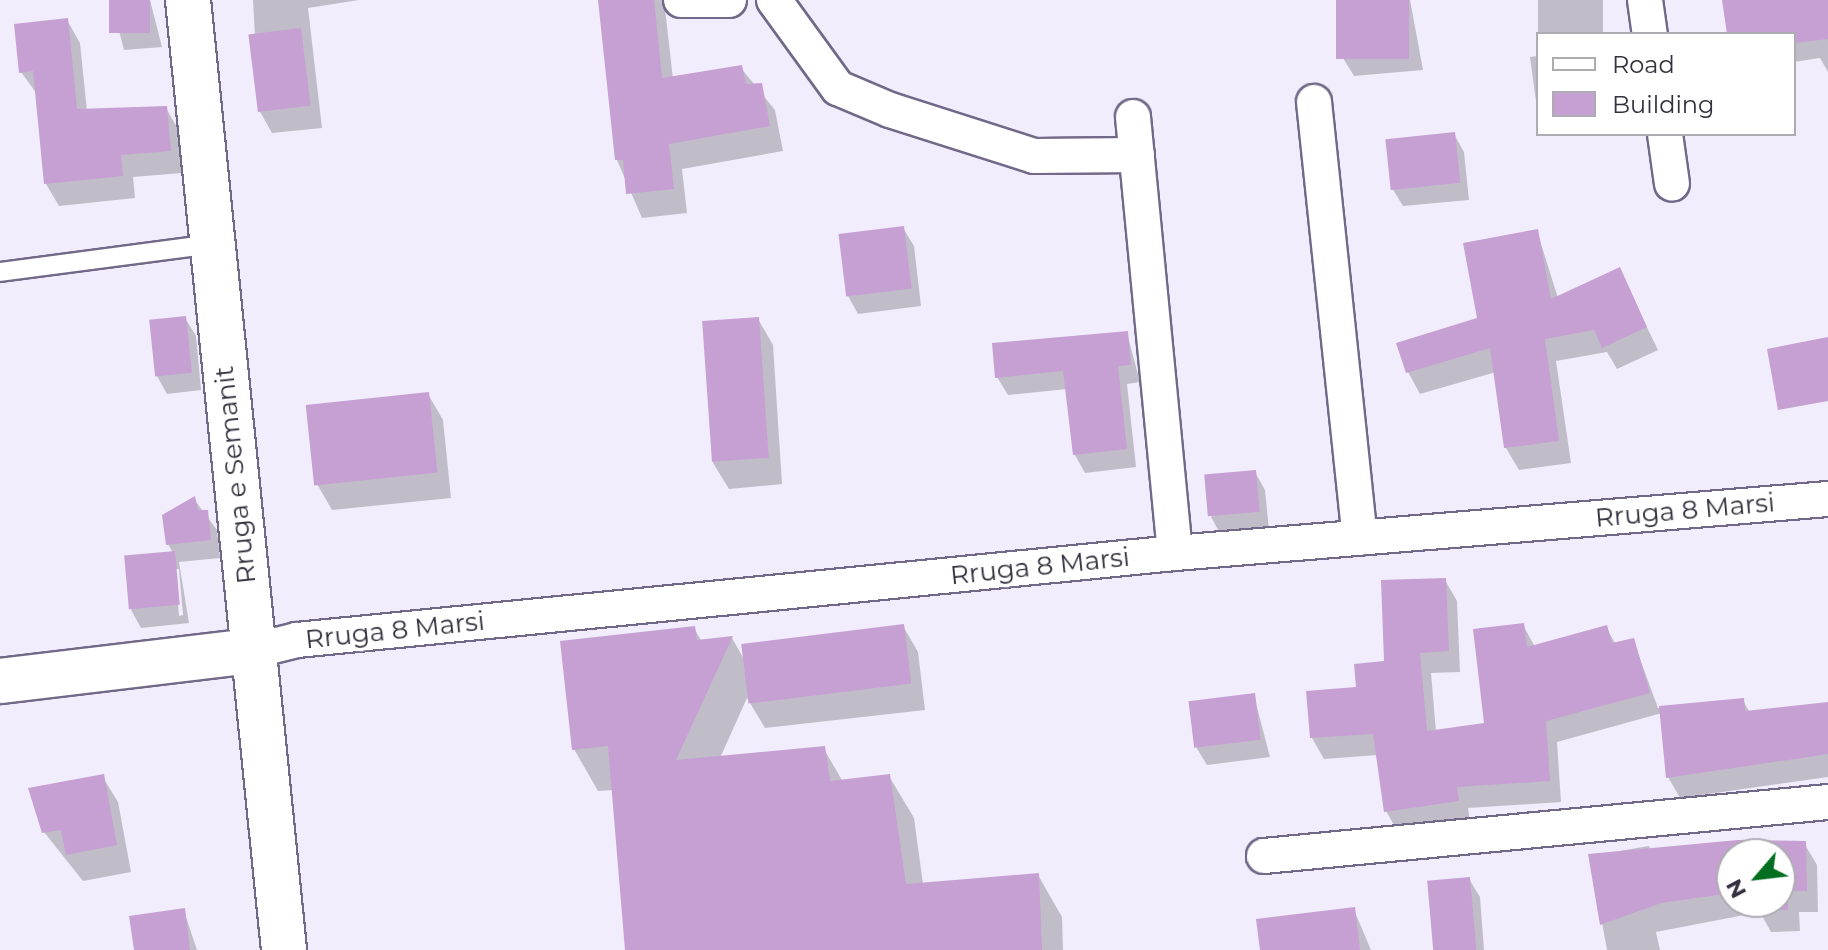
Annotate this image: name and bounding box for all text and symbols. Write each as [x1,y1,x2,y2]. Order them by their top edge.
legend [1536,32,1796,136]
text: Road [1612,50,1675,79]
text: Building [1612,90,1715,119]
street label: Rruga e Semanit [209,365,263,585]
street label: Rruga 8 Marsi [1594,488,1776,534]
street label: Rruga 8 Marsi [949,542,1131,592]
street label: Rruga 8 Marsi [304,606,486,656]
north arrow [1716,838,1796,918]
text: N [1720,874,1752,903]

